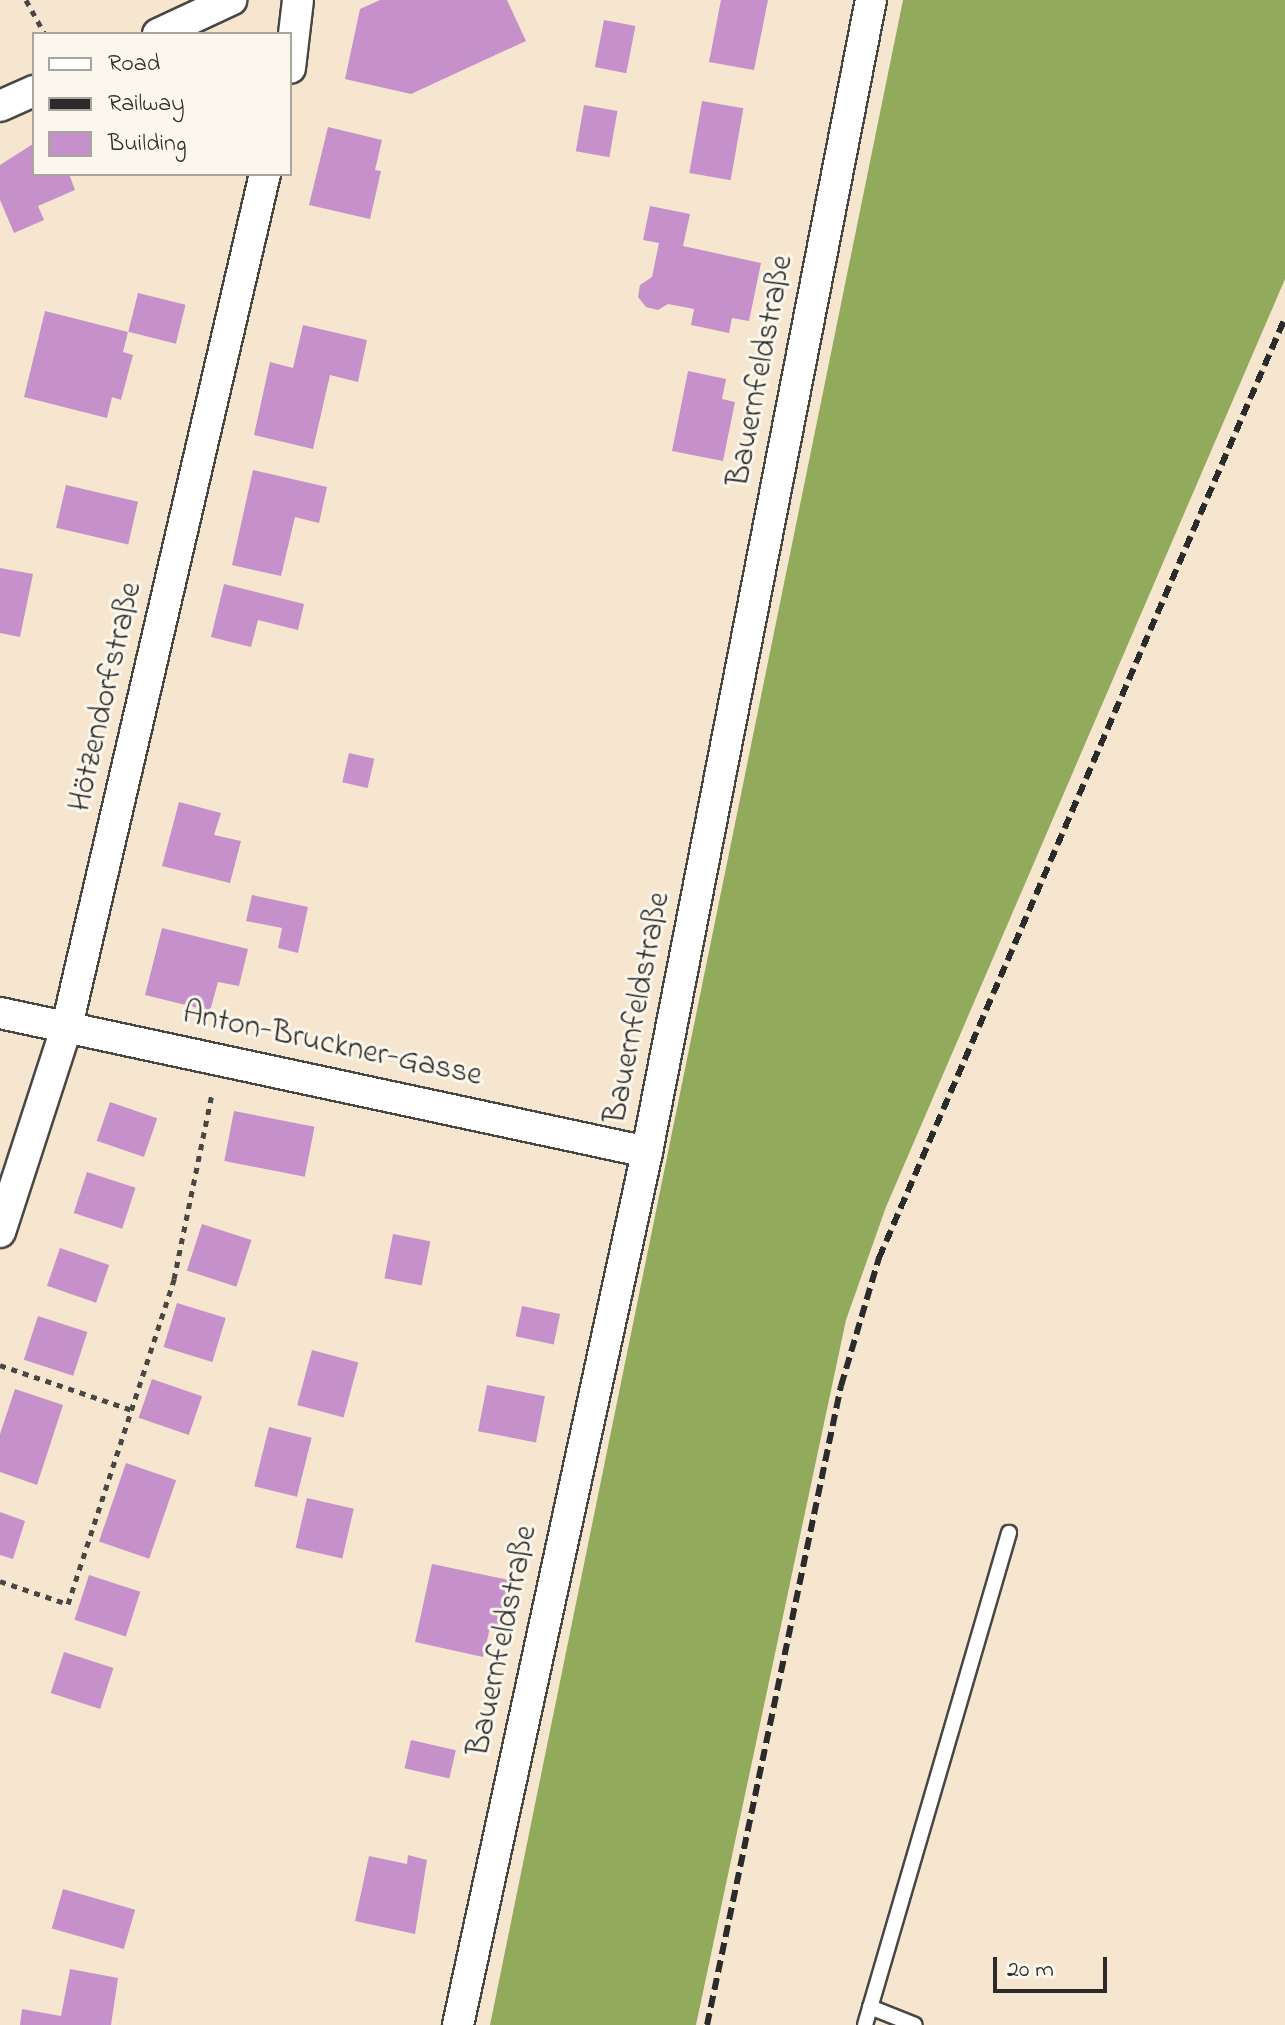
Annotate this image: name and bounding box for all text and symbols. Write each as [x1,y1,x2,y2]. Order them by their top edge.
legend [32,32,292,176]
text: Road [108,47,160,82]
text: Railway [108,87,185,122]
text: Building [108,127,187,162]
street label: Bauernfeldstraße [721,252,803,490]
street label: Hötzendorfstraße [62,579,152,815]
street label: Bauernfeldstraße [598,889,680,1127]
street label: Anton-Bruckner-Gasse [179,996,485,1096]
street label: Bauernfeldstraße [461,1522,547,1760]
scale bar [997,1941,1111,1991]
text: 20 m [1007,1953,1054,1988]

